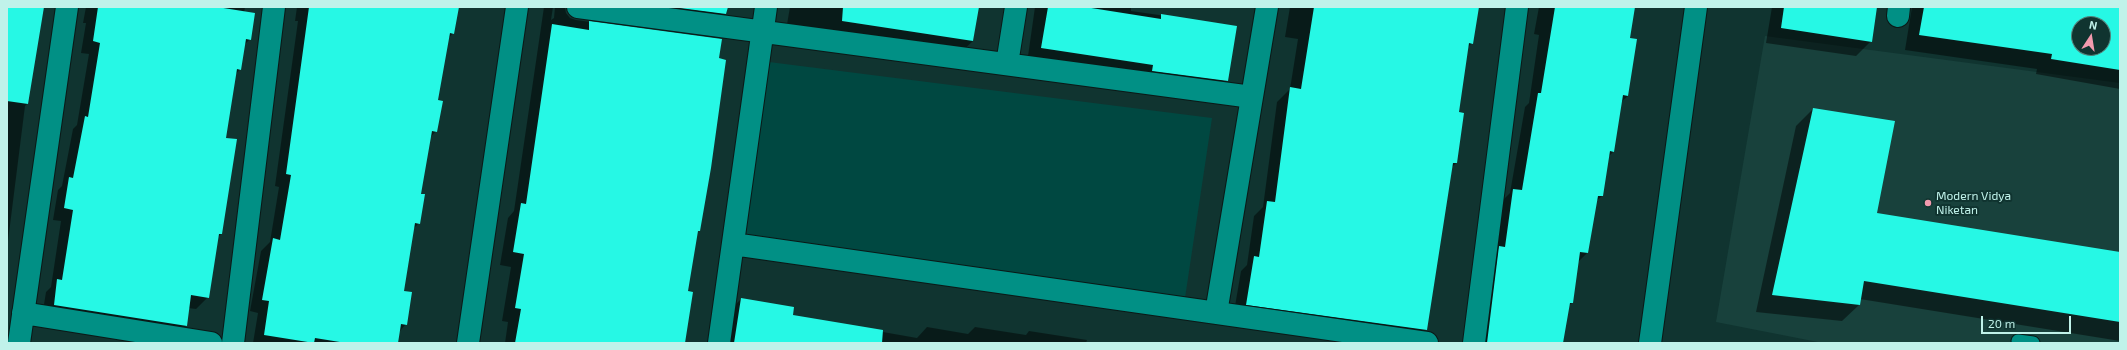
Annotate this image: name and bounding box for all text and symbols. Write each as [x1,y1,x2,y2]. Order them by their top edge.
north arrow [2071,16,2111,56]
text: N [2088,18,2099,32]
place label: Modern Vidya Niketan [1936,189,2011,217]
marker: Modern Vidya Niketan [1923,198,1933,208]
scale bar [1983,308,2073,334]
text: 20 m [1988,316,2015,330]

